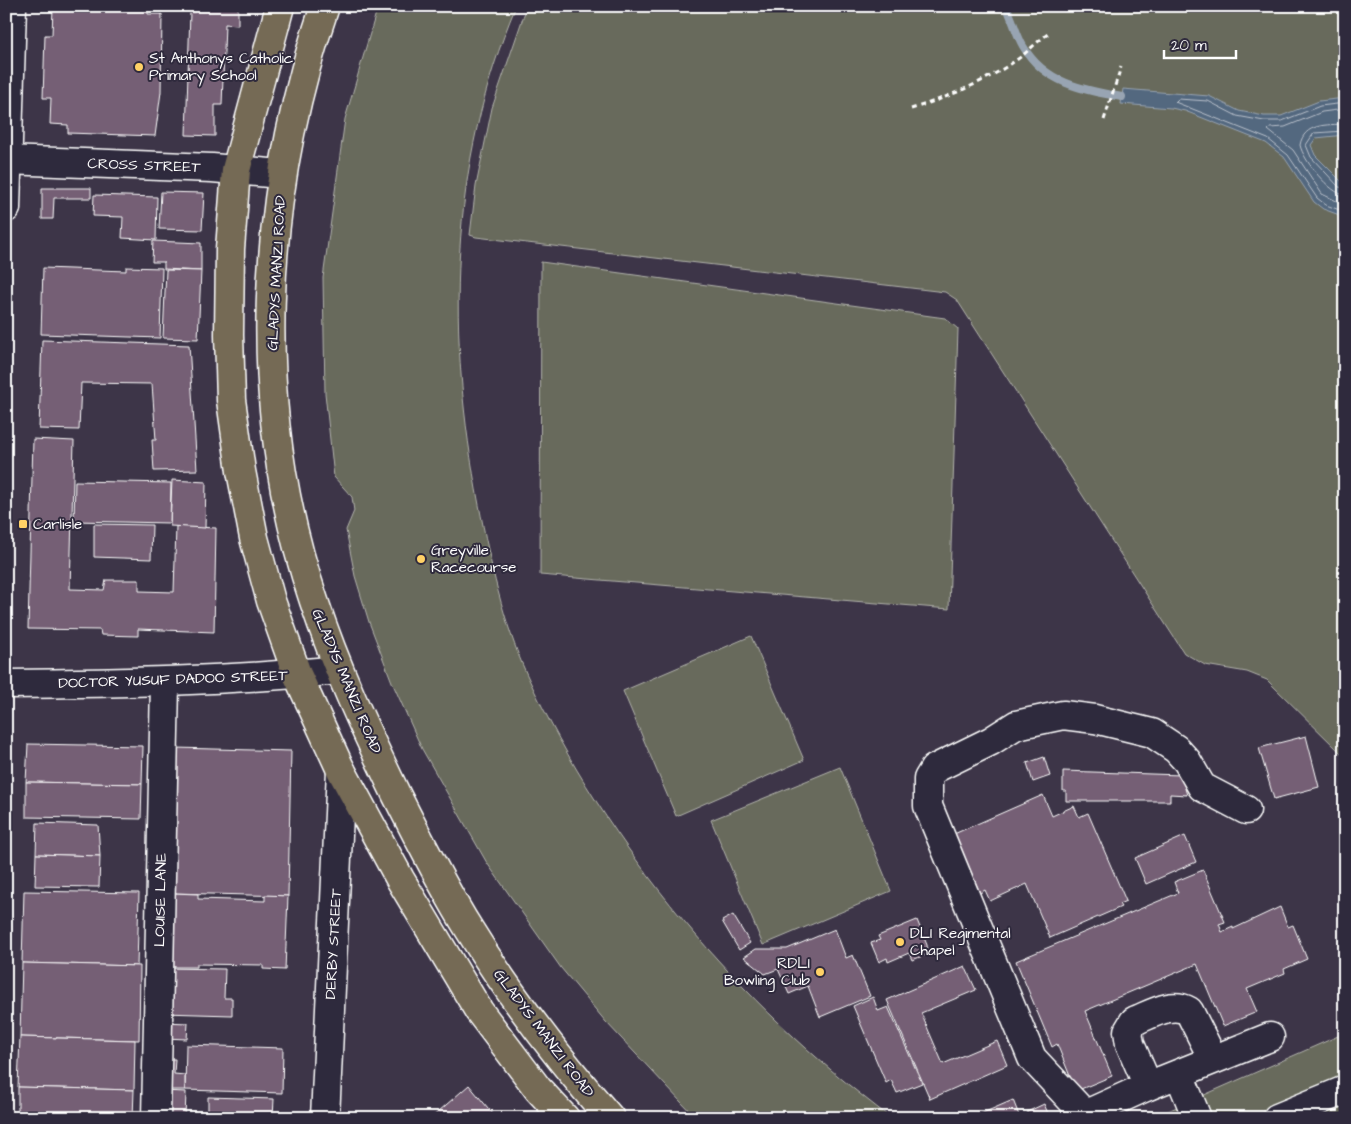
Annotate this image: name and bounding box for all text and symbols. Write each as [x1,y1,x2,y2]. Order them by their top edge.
scale bar [1164,28,1236,60]
text: 20 m [1171,35,1207,56]
place label: St Anthonys Catholic Primary School [149,48,294,87]
marker: St Anthonys Catholic Primary School [133,61,145,73]
street label: CROSS STREET [87,153,202,178]
street label: GLADYS MANZI ROAD [262,195,291,351]
place label: Carlisle [33,514,82,535]
marker: Carlisle [17,518,29,530]
place label: Greyville Racecourse [431,540,516,578]
marker: Greyville Racecourse [415,553,427,565]
street label: GLADYS MANZI ROAD [307,606,387,757]
street label: DOCTOR YUSUF DADOO STREET [58,665,289,694]
street label: LOUISE LANE [149,853,172,947]
street label: DERBY STREET [320,888,347,1000]
place label: DLI Regimental Chapel [910,923,1011,961]
marker: DLI Regimental Chapel [894,936,906,948]
place label: RDLI Bowling Club [724,953,811,992]
street label: GLADYS MANZI ROAD [488,965,599,1102]
marker: RDLI Bowling Club [814,966,826,978]

